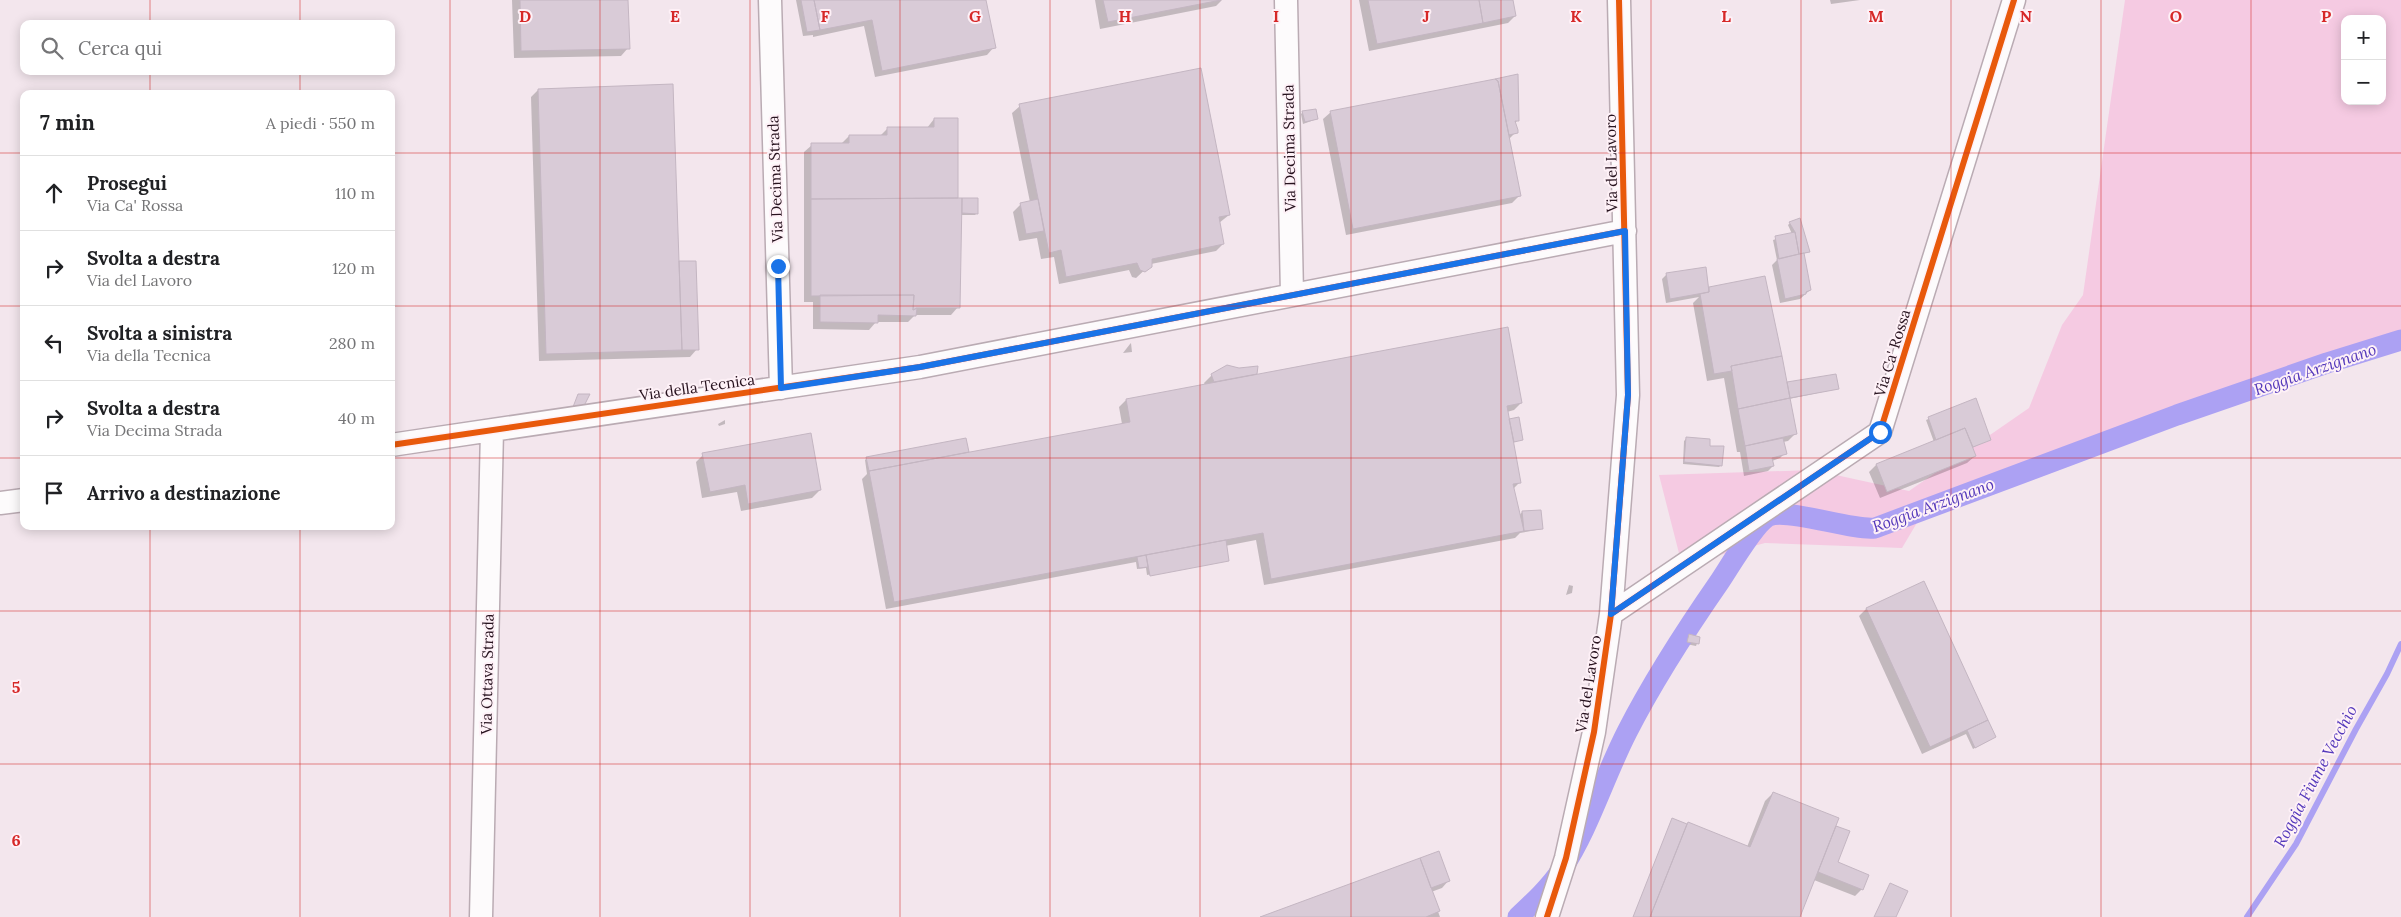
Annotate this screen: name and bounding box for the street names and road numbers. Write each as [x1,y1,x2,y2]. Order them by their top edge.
street label: Via Decima Strada [1278,84,1300,213]
street label: Via del Lavoro [1601,113,1621,213]
street label: Via Decima Strada [763,115,787,244]
street label: Via Ca' Rossa [1869,307,1914,400]
street label: Via della Tecnica [637,369,756,405]
street label: Via Ottava Strada [476,613,498,736]
street label: Via del Lavoro [1571,634,1605,735]

